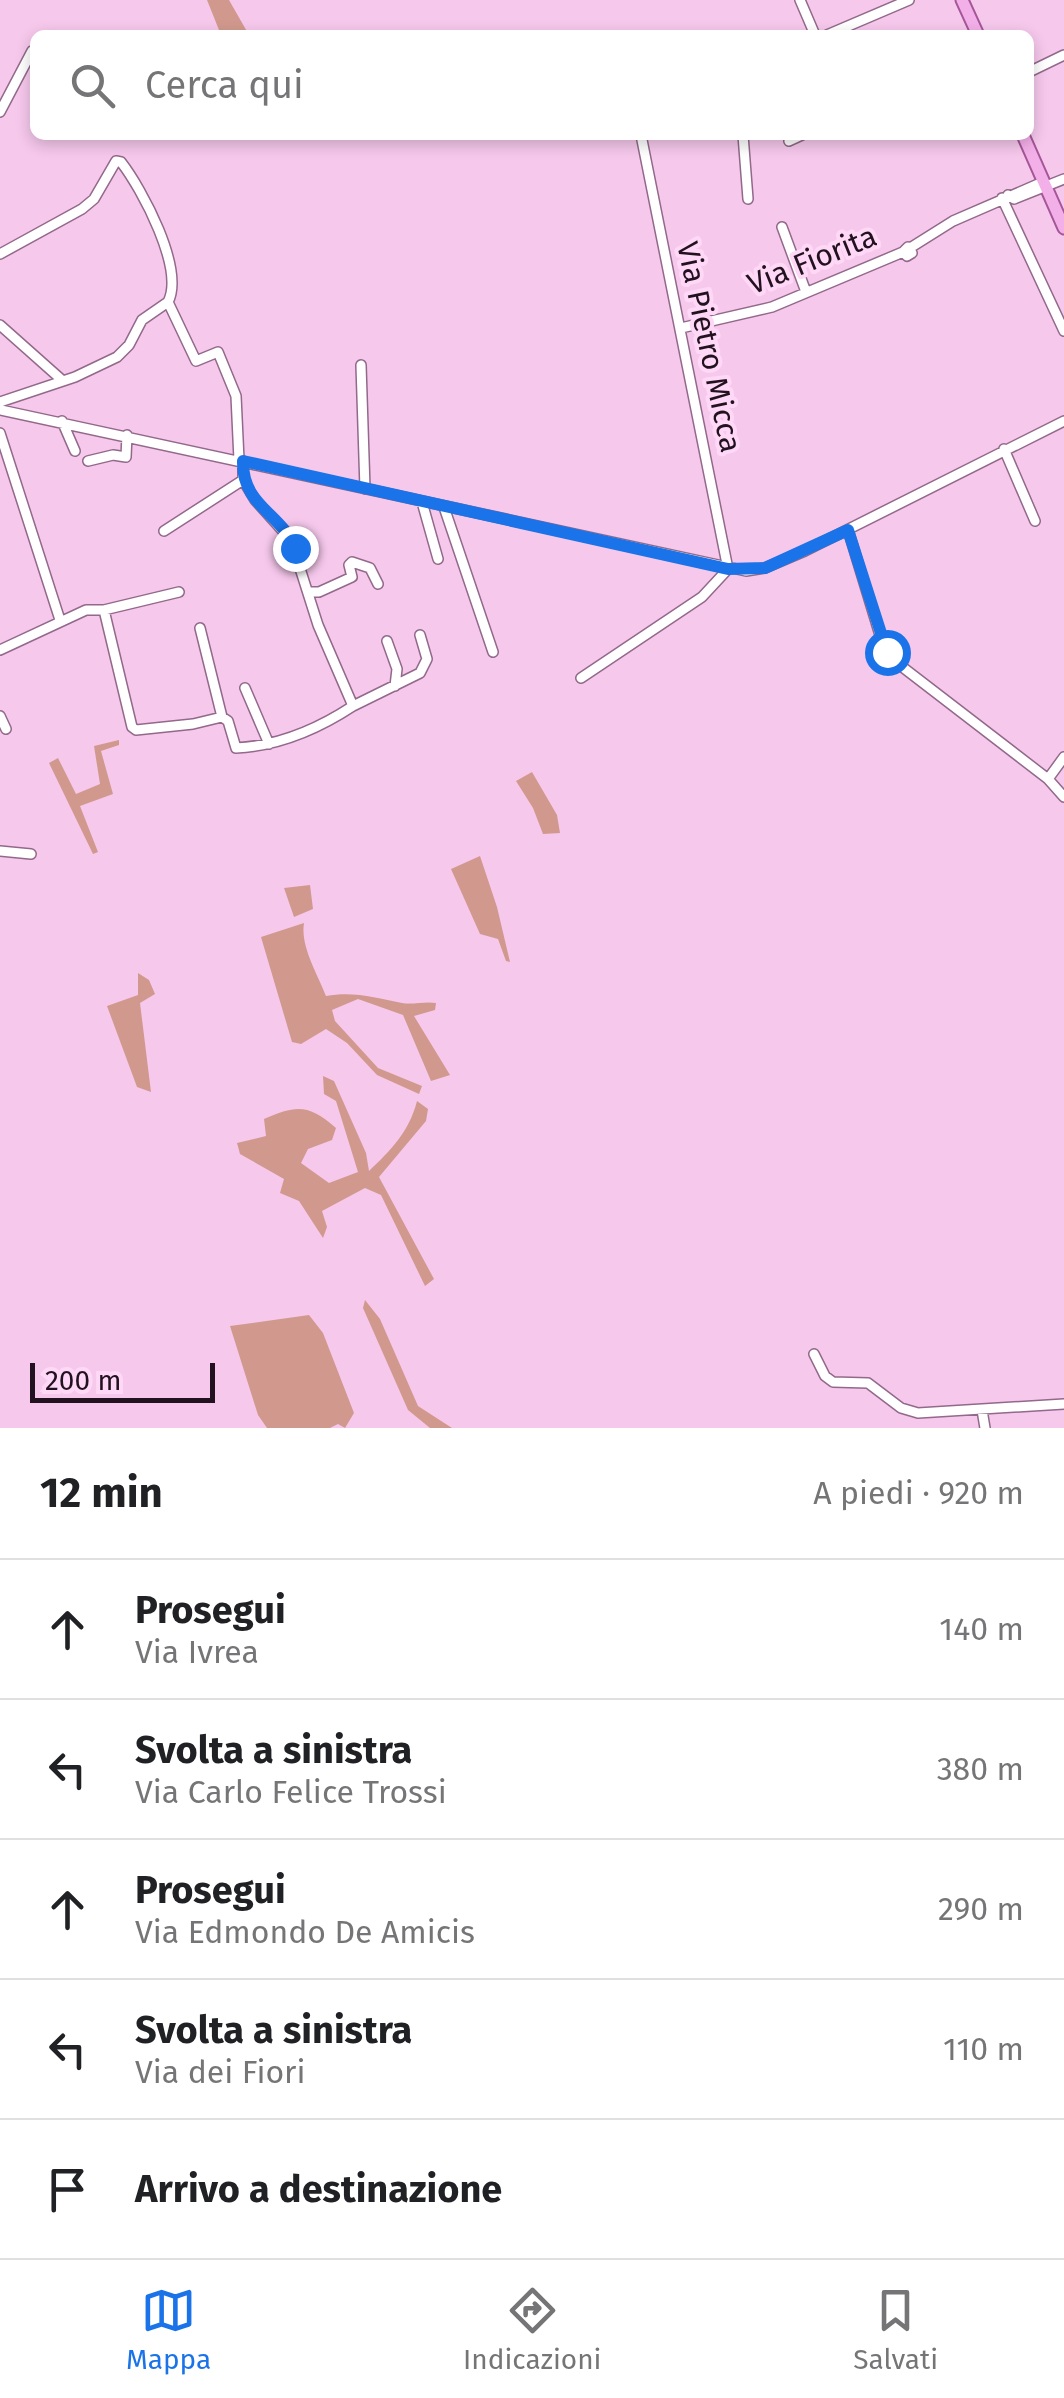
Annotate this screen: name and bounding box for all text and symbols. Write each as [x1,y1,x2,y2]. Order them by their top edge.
search box [30,30,1034,140]
icon: search [65,58,120,113]
text: Cerca qui [145,62,304,108]
street label: Via Fiorita [742,218,882,302]
street label: Via Pietro Micca [669,238,749,456]
route end [273,526,319,572]
route start [865,630,911,676]
scale bar [30,1358,215,1402]
text: 200 m [45,1364,122,1397]
text: 12 min [40,1468,163,1518]
text: A piedi · 920 m [813,1474,1024,1512]
text: Prosegui [135,1587,286,1633]
icon: ahead [40,1602,95,1657]
text: 140 m [939,1610,1024,1648]
text: Via Ivrea [135,1633,259,1671]
text: Svolta a sinistra [135,1727,412,1773]
icon: left [40,1742,95,1797]
text: 380 m [937,1750,1024,1788]
text: Via Carlo Felice Trossi [135,1773,447,1811]
text: Prosegui [135,1867,286,1913]
icon: ahead [40,1882,95,1937]
text: 290 m [938,1890,1024,1928]
text: Via Edmondo De Amicis [135,1913,475,1951]
text: Svolta a sinistra [135,2007,412,2053]
icon: left [40,2022,95,2077]
text: 110 m [943,2030,1024,2068]
text: Via dei Fiori [135,2053,305,2091]
icon: arrive [40,2162,95,2217]
text: Arrivo a destinazione [135,2166,502,2212]
tab: Mappa [126,2283,211,2376]
tab: Indicazioni [463,2283,601,2376]
tab: Salvati [853,2283,938,2376]

